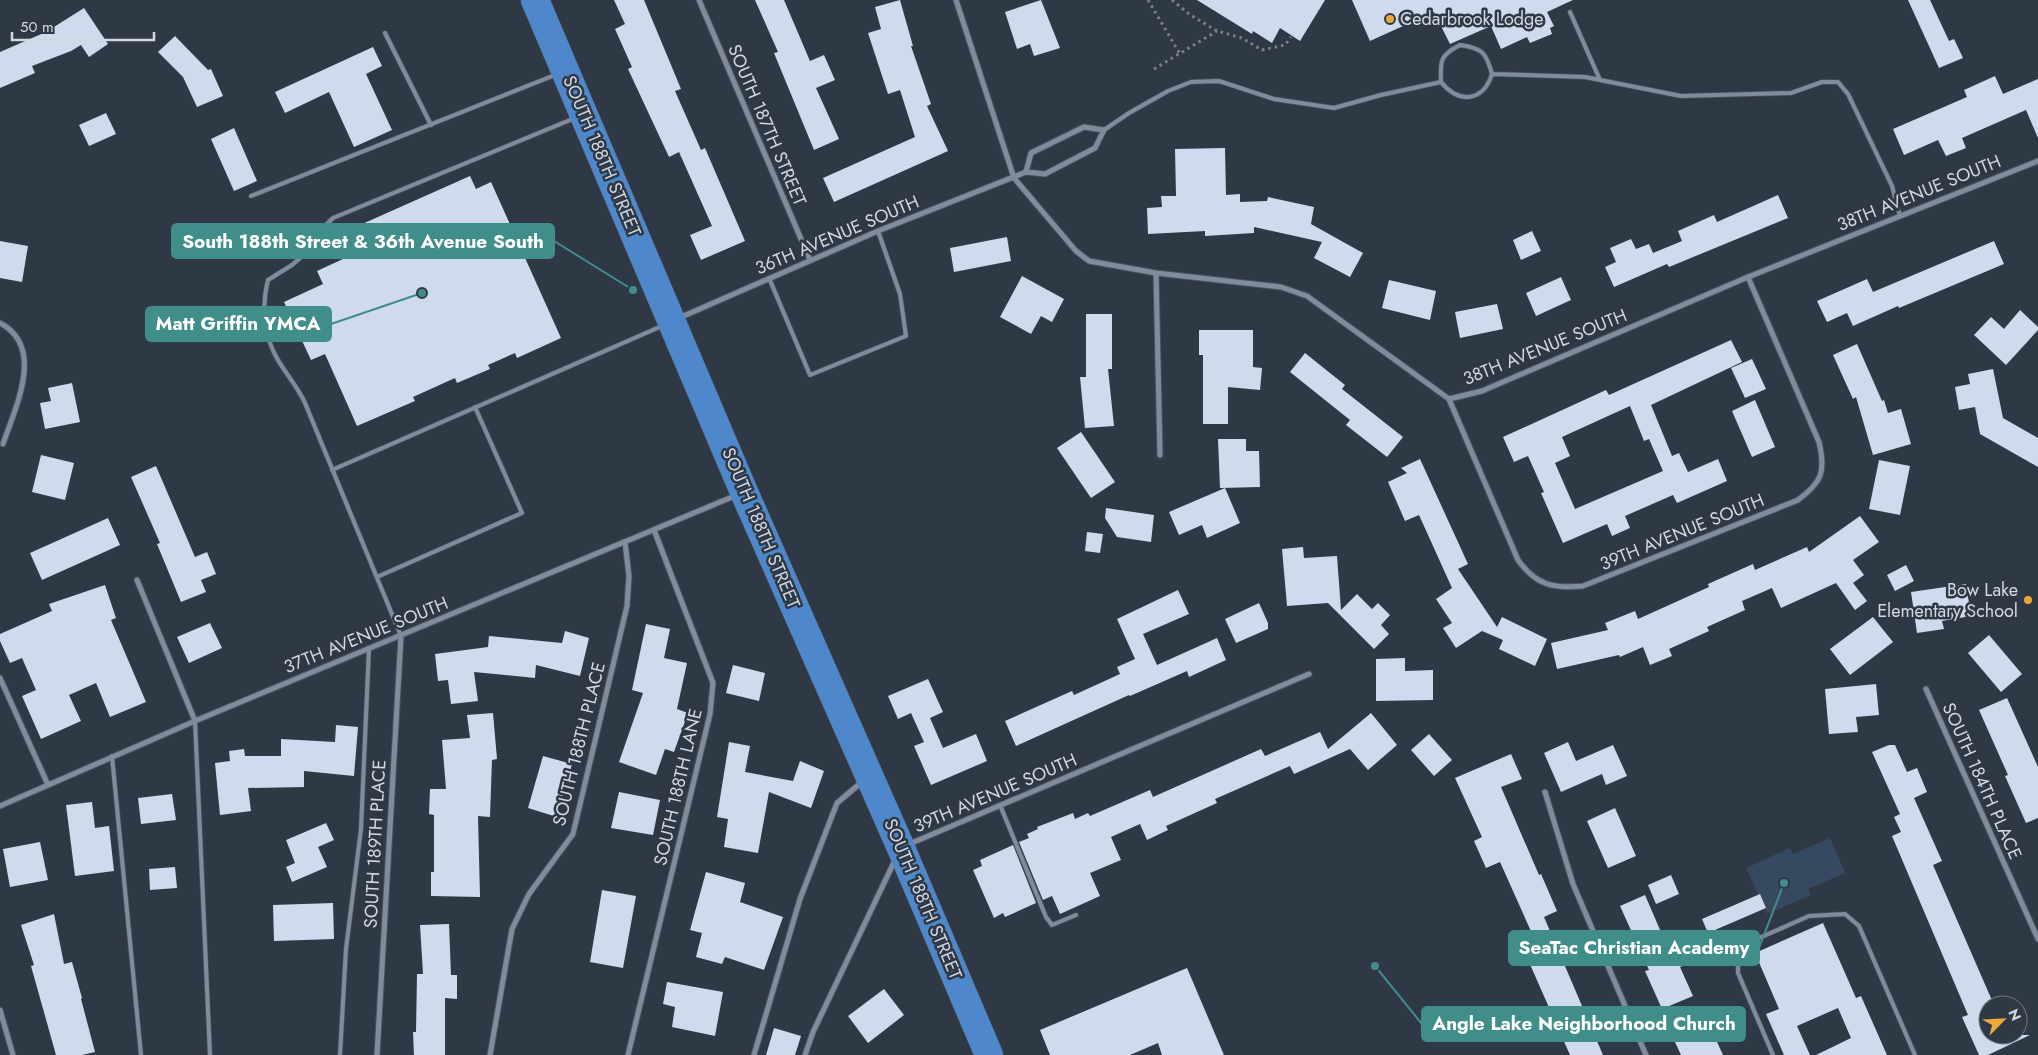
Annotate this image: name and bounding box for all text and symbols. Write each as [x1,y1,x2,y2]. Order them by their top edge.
place label: Cedarbrook Lodge [1400,6,1544,32]
scale bar [12,10,155,42]
marker: Cedarbrook Lodge [1384,13,1396,25]
text: 50 m [20,16,54,38]
street label: SOUTH 187TH STREET [721,40,813,210]
street label: SOUTH 188TH STREET [556,72,648,241]
street label: 38TH AVENUE SOUTH [1833,148,2005,238]
street label: 36TH AVENUE SOUTH [751,189,923,281]
callout: South 188th Street & 36th Avenue South [172,224,554,258]
text: South 188th Street & 36th Avenue South [182,228,544,255]
street label: 38TH AVENUE SOUTH [1459,302,1631,392]
callout: Matt Griffin YMCA [146,307,331,341]
text: Matt Griffin YMCA [156,310,320,337]
street label: SOUTH 188TH STREET [715,444,807,613]
street label: 39TH AVENUE SOUTH [1596,487,1768,577]
place label: Bow Lake Elementary School [1877,577,2018,624]
street label: 37TH AVENUE SOUTH [280,590,452,680]
marker: Bow Lake Elementary School [2022,594,2034,606]
street label: SOUTH 188TH PLACE [546,659,612,829]
street label: SOUTH 184TH PLACE [1936,698,2028,864]
street label: SOUTH 188TH LANE [647,706,709,868]
street label: 39TH AVENUE SOUTH [909,747,1081,839]
street label: SOUTH 189TH PLACE [358,759,392,929]
street label: SOUTH 188TH STREET [877,815,969,984]
callout: SeaTac Christian Academy [1509,931,1759,965]
text: SeaTac Christian Academy [1519,934,1750,961]
north arrow [1978,995,2028,1045]
text: N [2003,1006,2026,1024]
callout: Angle Lake Neighborhood Church [1422,1007,1745,1041]
text: Angle Lake Neighborhood Church [1431,1010,1736,1037]

